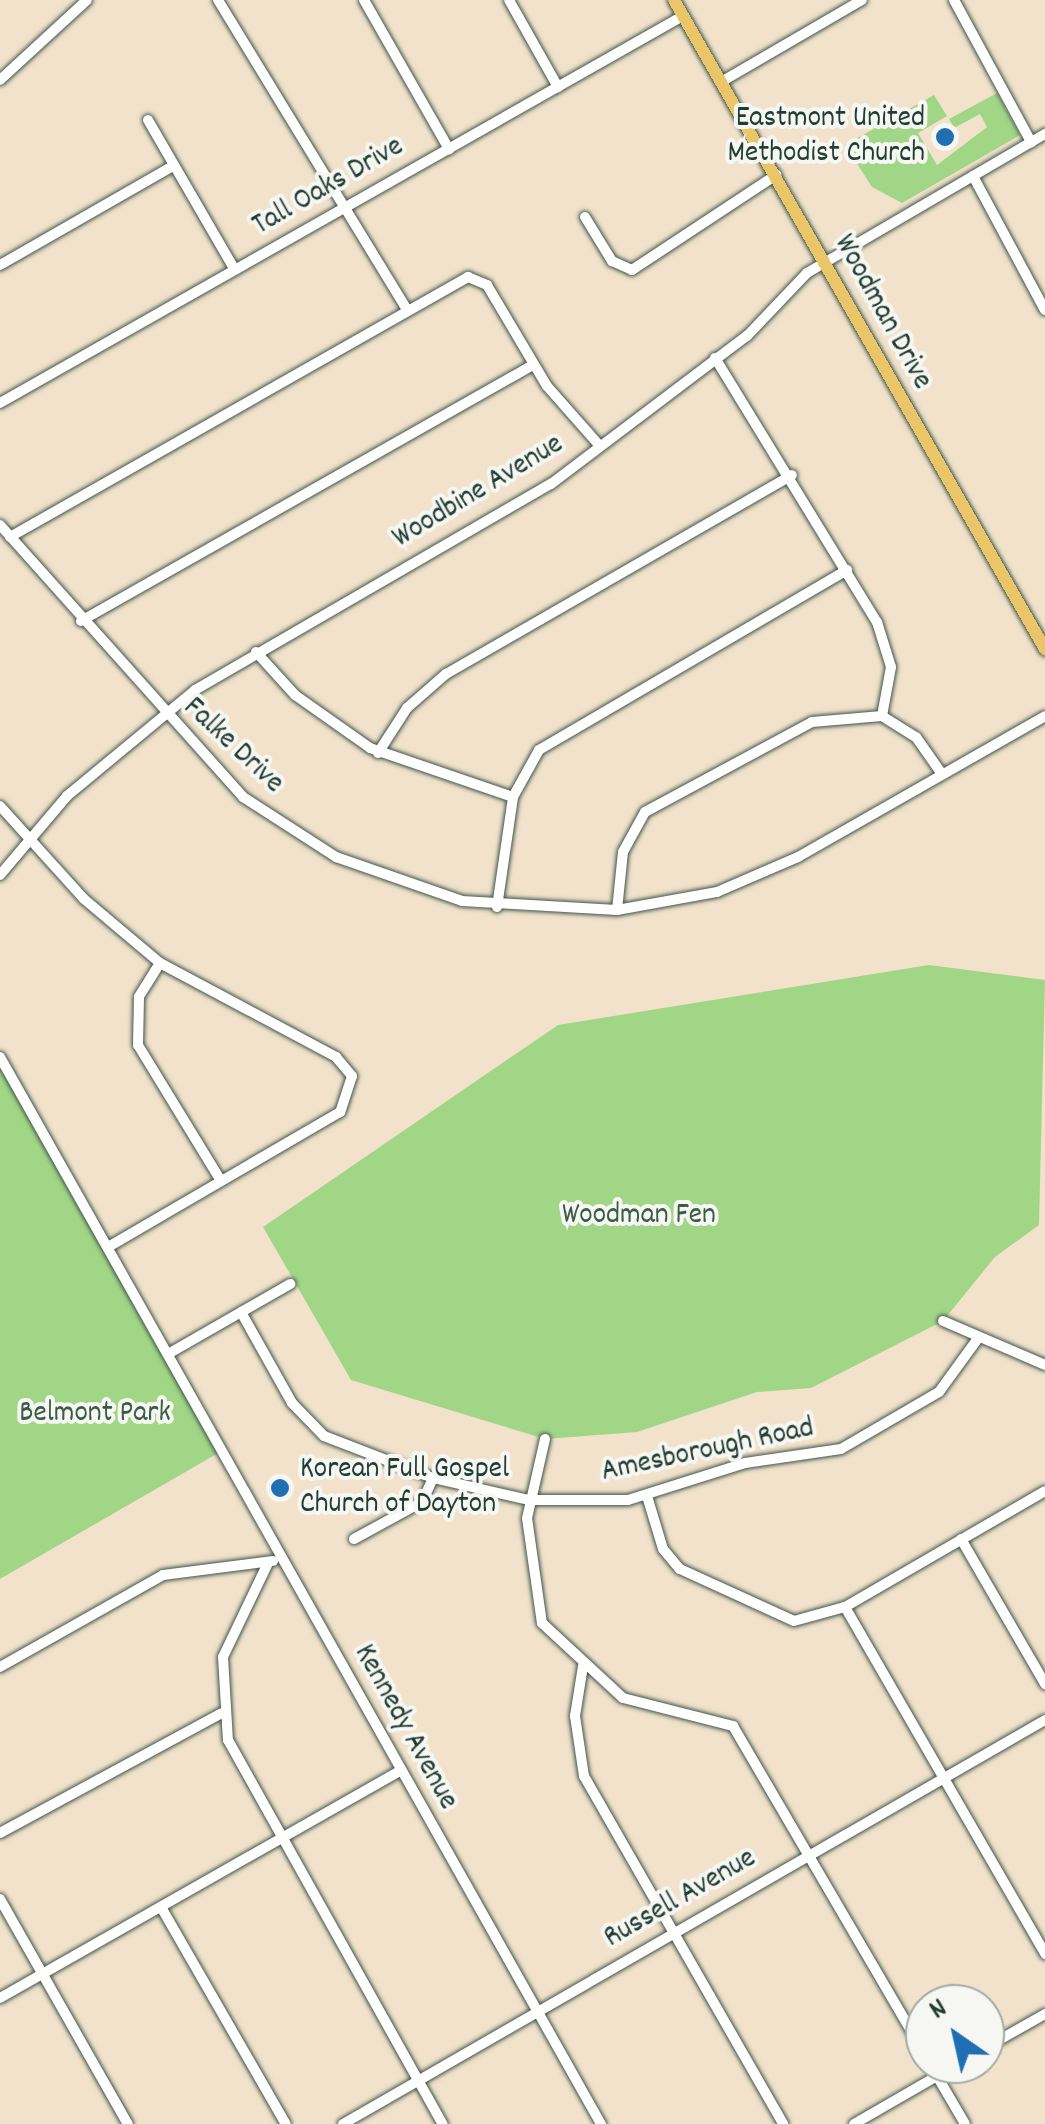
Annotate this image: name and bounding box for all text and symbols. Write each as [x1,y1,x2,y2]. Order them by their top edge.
place label: Eastmont United Methodist Church [728,102,925,172]
marker: Eastmont United Methodist Church [934,126,956,148]
street label: Tall Oaks Drive [247,130,411,246]
street label: Woodman Drive [824,229,938,397]
street label: Woodbine Avenue [387,428,571,558]
street label: Falke Drive [174,691,290,803]
park label: Woodman Fen [562,1199,716,1235]
park label: Belmont Park [19,1397,171,1433]
street label: Amesborough Road [598,1412,818,1492]
place label: Korean Full Gospel Church of Dayton [300,1453,509,1524]
marker: Korean Full Gospel Church of Dayton [269,1477,291,1499]
street label: Kennedy Avenue [344,1639,464,1817]
street label: Russell Avenue [599,1842,763,1958]
north arrow [905,1984,1005,2084]
text: N [922,1990,956,2031]

